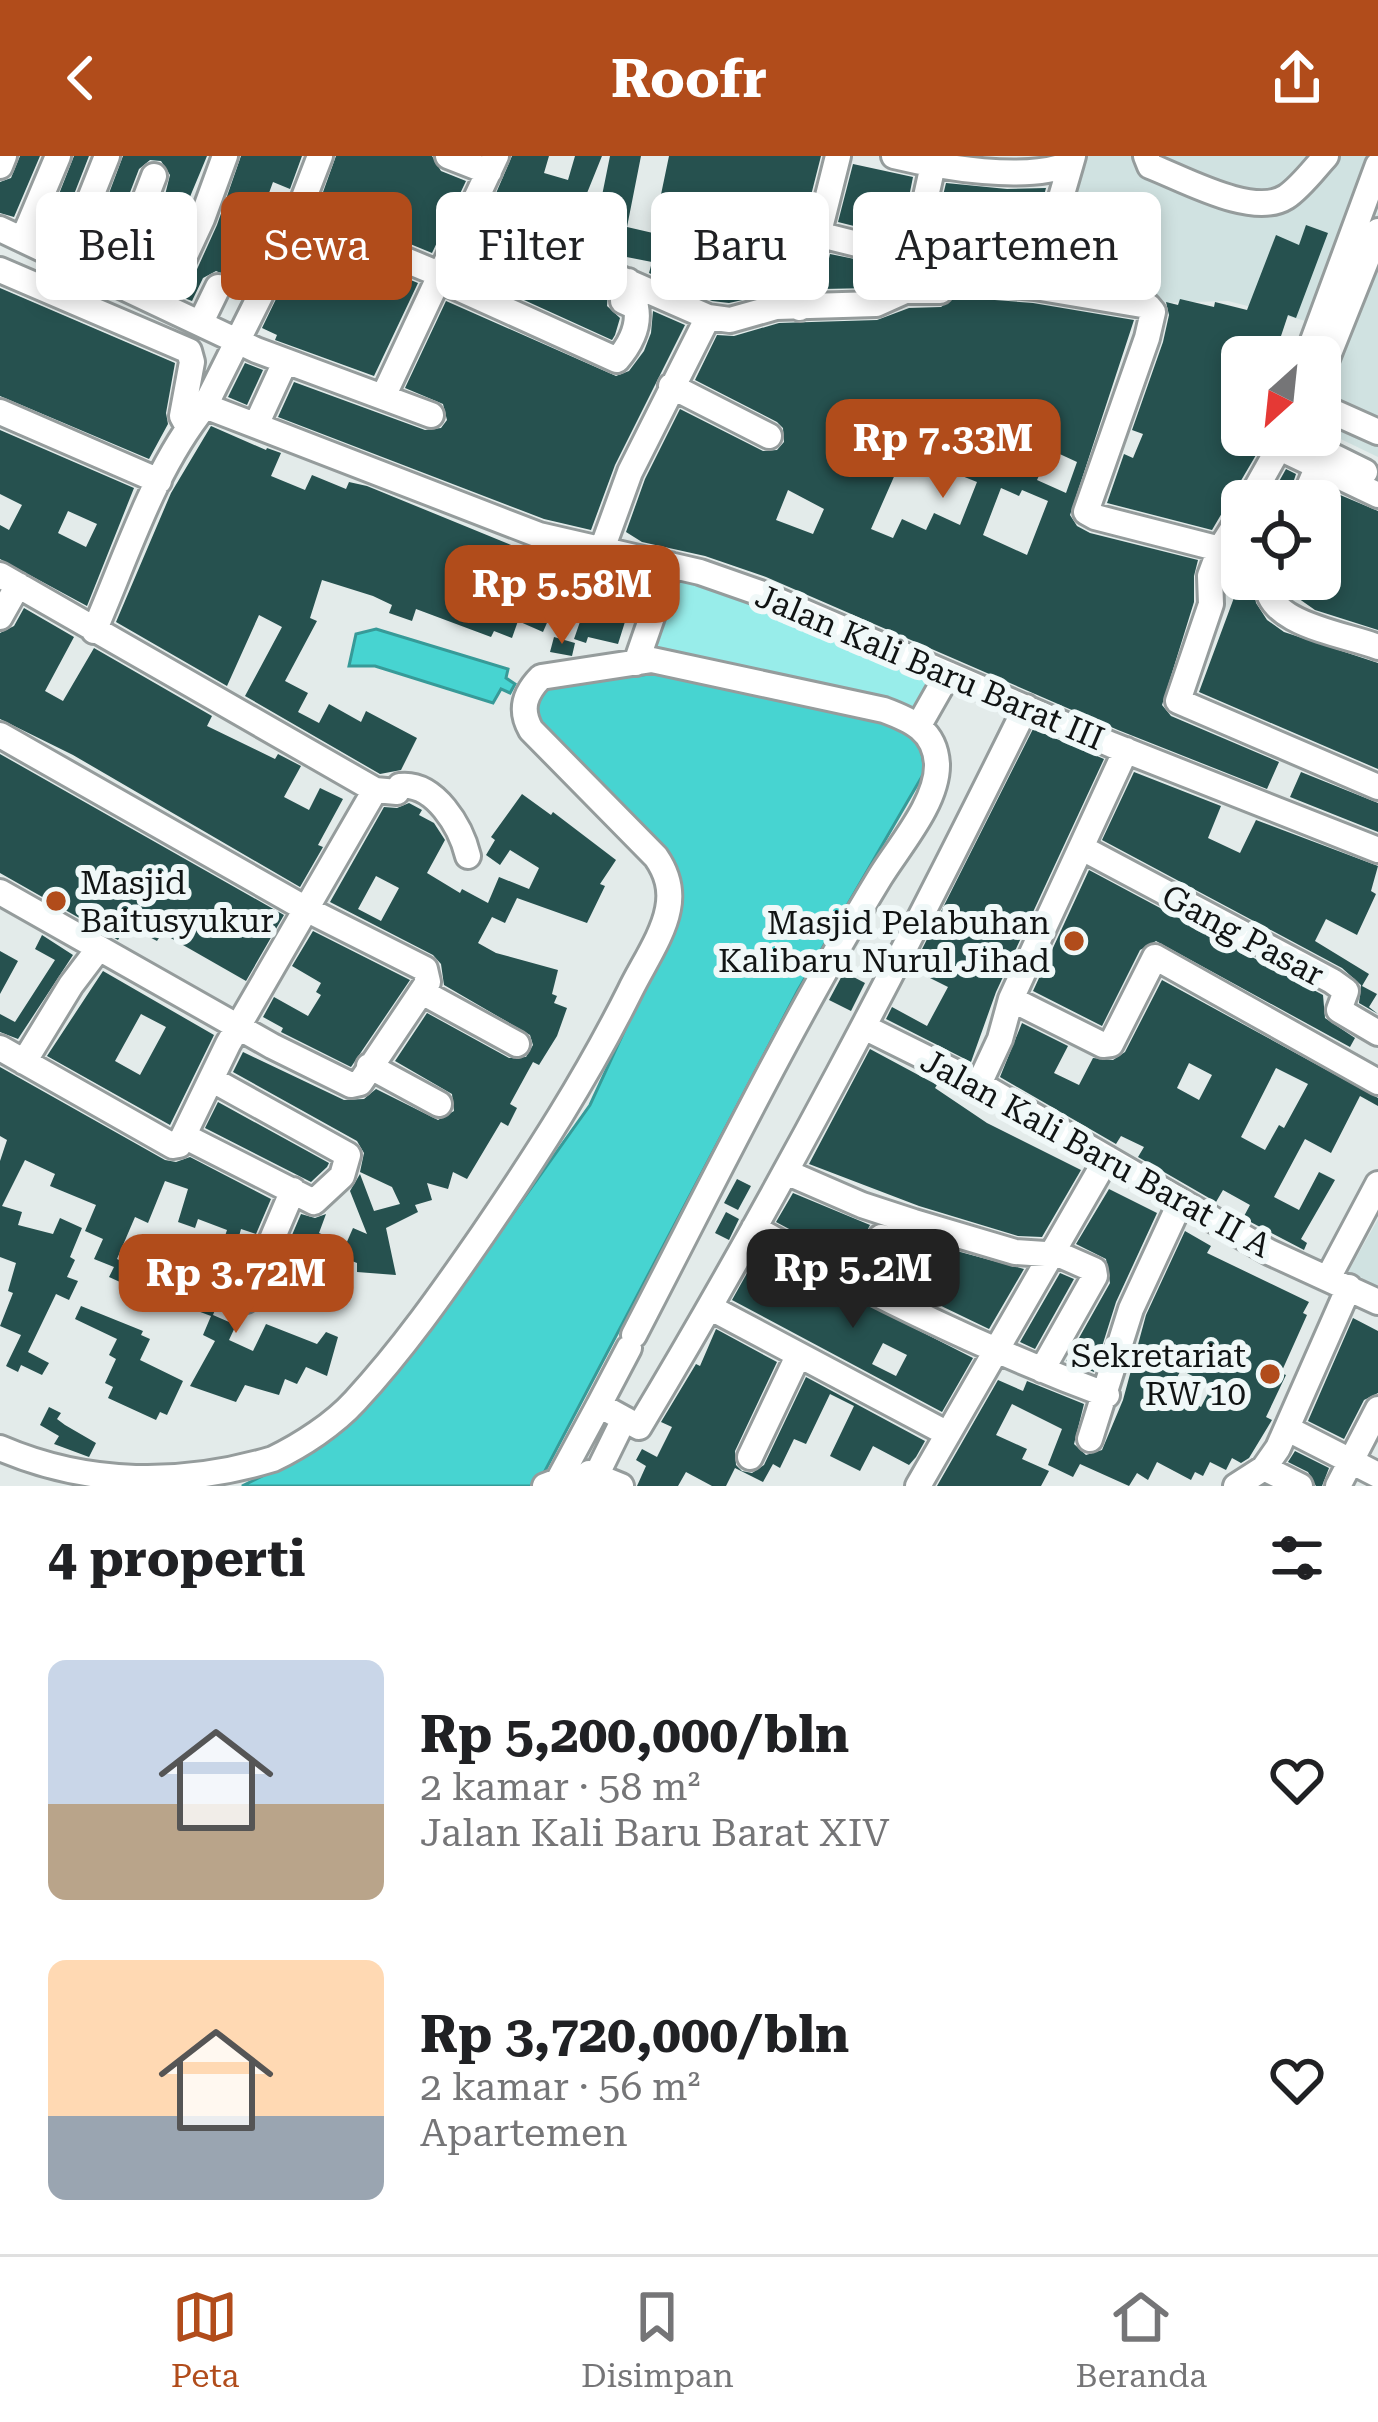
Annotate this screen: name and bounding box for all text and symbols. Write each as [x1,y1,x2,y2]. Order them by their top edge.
icon: back [48,45,114,111]
icon: share [1264,45,1330,111]
text: Roofr [611,47,767,110]
chip: Beli [36,192,197,300]
chip: Sewa [221,192,412,300]
chip: Filter [436,192,627,300]
chip: Baru [651,192,829,300]
chip: Apartemen [853,192,1161,300]
north arrow [1221,336,1341,456]
map controls [1221,336,1341,600]
pin: Rp 7.33M [819,399,1067,501]
text: Rp 7.33M [853,415,1033,461]
button: locate [1221,480,1341,600]
pin: Rp 5.58M [438,545,686,647]
text: Rp 5.58M [472,561,652,607]
street label: Jalan Kali Baru Barat III [750,576,1110,758]
place label: Masjid Baitusyukur [80,863,274,940]
street label: Gang Pasar [1155,876,1331,994]
marker: Masjid Baitusyukur [43,888,69,914]
place label: Masjid Pelabuhan Kalibaru Nurul Jihad [718,903,1050,980]
marker: Masjid Pelabuhan Kalibaru Nurul Jihad [1061,928,1087,954]
street label: Jalan Kali Baru Barat II A [914,1041,1278,1265]
pin: Rp 5.2M [742,1229,964,1331]
pin: Rp 3.72M [112,1234,360,1336]
text: Rp 5.2M [774,1245,932,1291]
text: Rp 3.72M [146,1250,326,1296]
place label: Sekretariat RW 10 [1071,1336,1246,1413]
marker: Sekretariat RW 10 [1257,1361,1283,1387]
icon: filters [1264,1525,1330,1591]
text: 4 properti [48,1529,305,1588]
text: Rp 5,200,000/bln [420,1705,849,1764]
icon: home [144,1708,288,1852]
icon: heart [1264,1747,1330,1813]
text: 2 kamar · 58 m² [420,1764,700,1810]
text: Jalan Kali Baru Barat XIV [420,1810,890,1856]
text: Rp 3,720,000/bln [420,2005,849,2064]
icon: home [144,2008,288,2152]
icon: heart [1264,2047,1330,2113]
text: 2 kamar · 56 m² [420,2064,700,2110]
text: Apartemen [420,2110,628,2156]
tab: Peta [171,2284,239,2395]
tab: Disimpan [581,2284,734,2395]
tab: Beranda [1075,2284,1207,2395]

